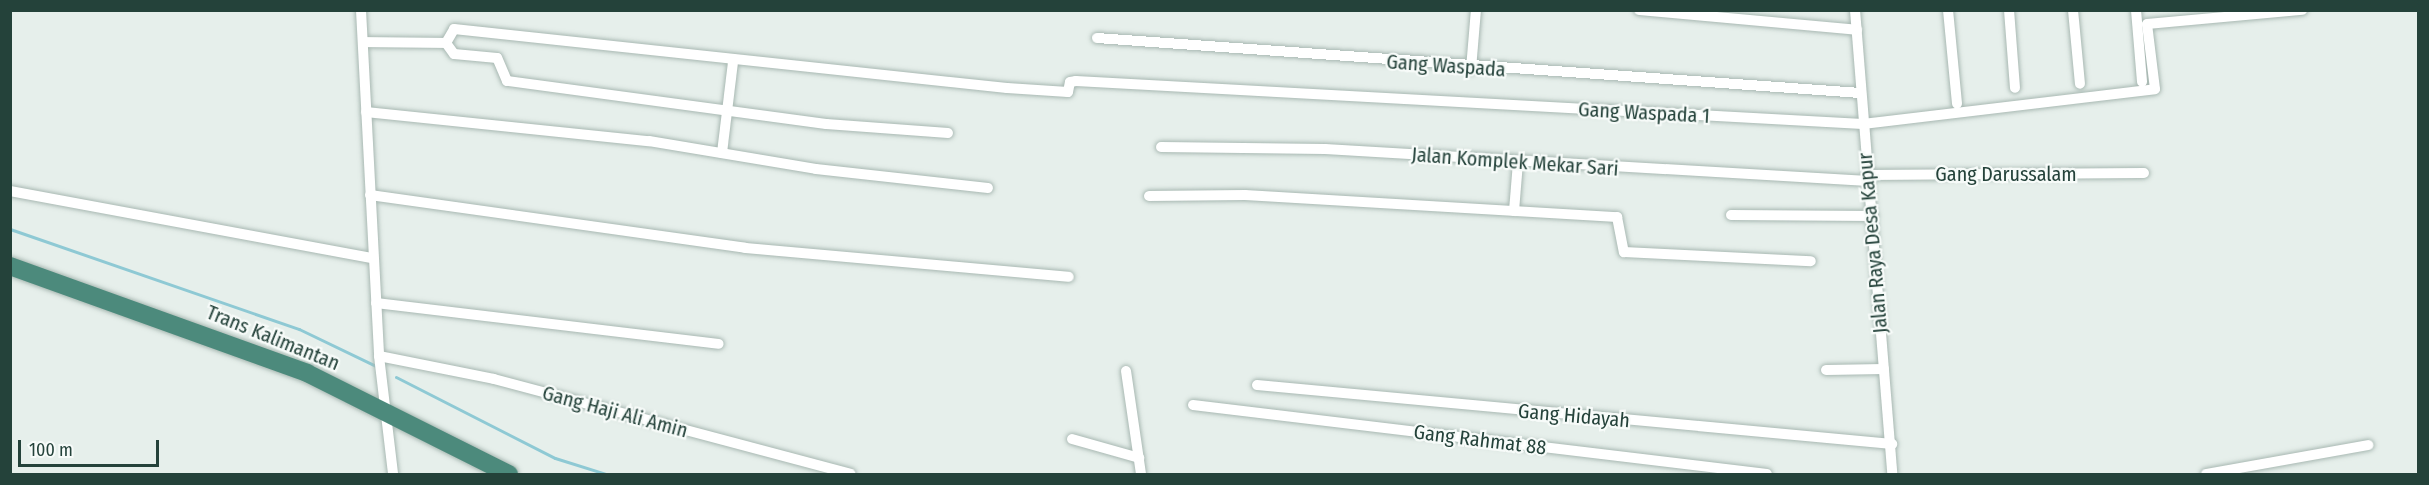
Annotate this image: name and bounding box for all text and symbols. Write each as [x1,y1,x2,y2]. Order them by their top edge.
street label: Gang Waspada [1386,50,1506,82]
street label: Gang Waspada 1 [1578,98,1710,128]
street label: Jalan Komplek Mekar Sari [1411,143,1619,181]
street label: Jalan Raya Desa Kapur [1853,152,1893,334]
street label: Gang Darussalam [1935,162,2077,186]
street label: Trans Kalimantan [203,300,343,376]
street label: Gang Haji Ali Amin [540,381,690,443]
street label: Gang Hidayah [1517,399,1631,433]
street label: Gang Rahmat 88 [1412,420,1548,460]
scale bar [21,428,162,466]
text: 100 m [29,439,73,461]

